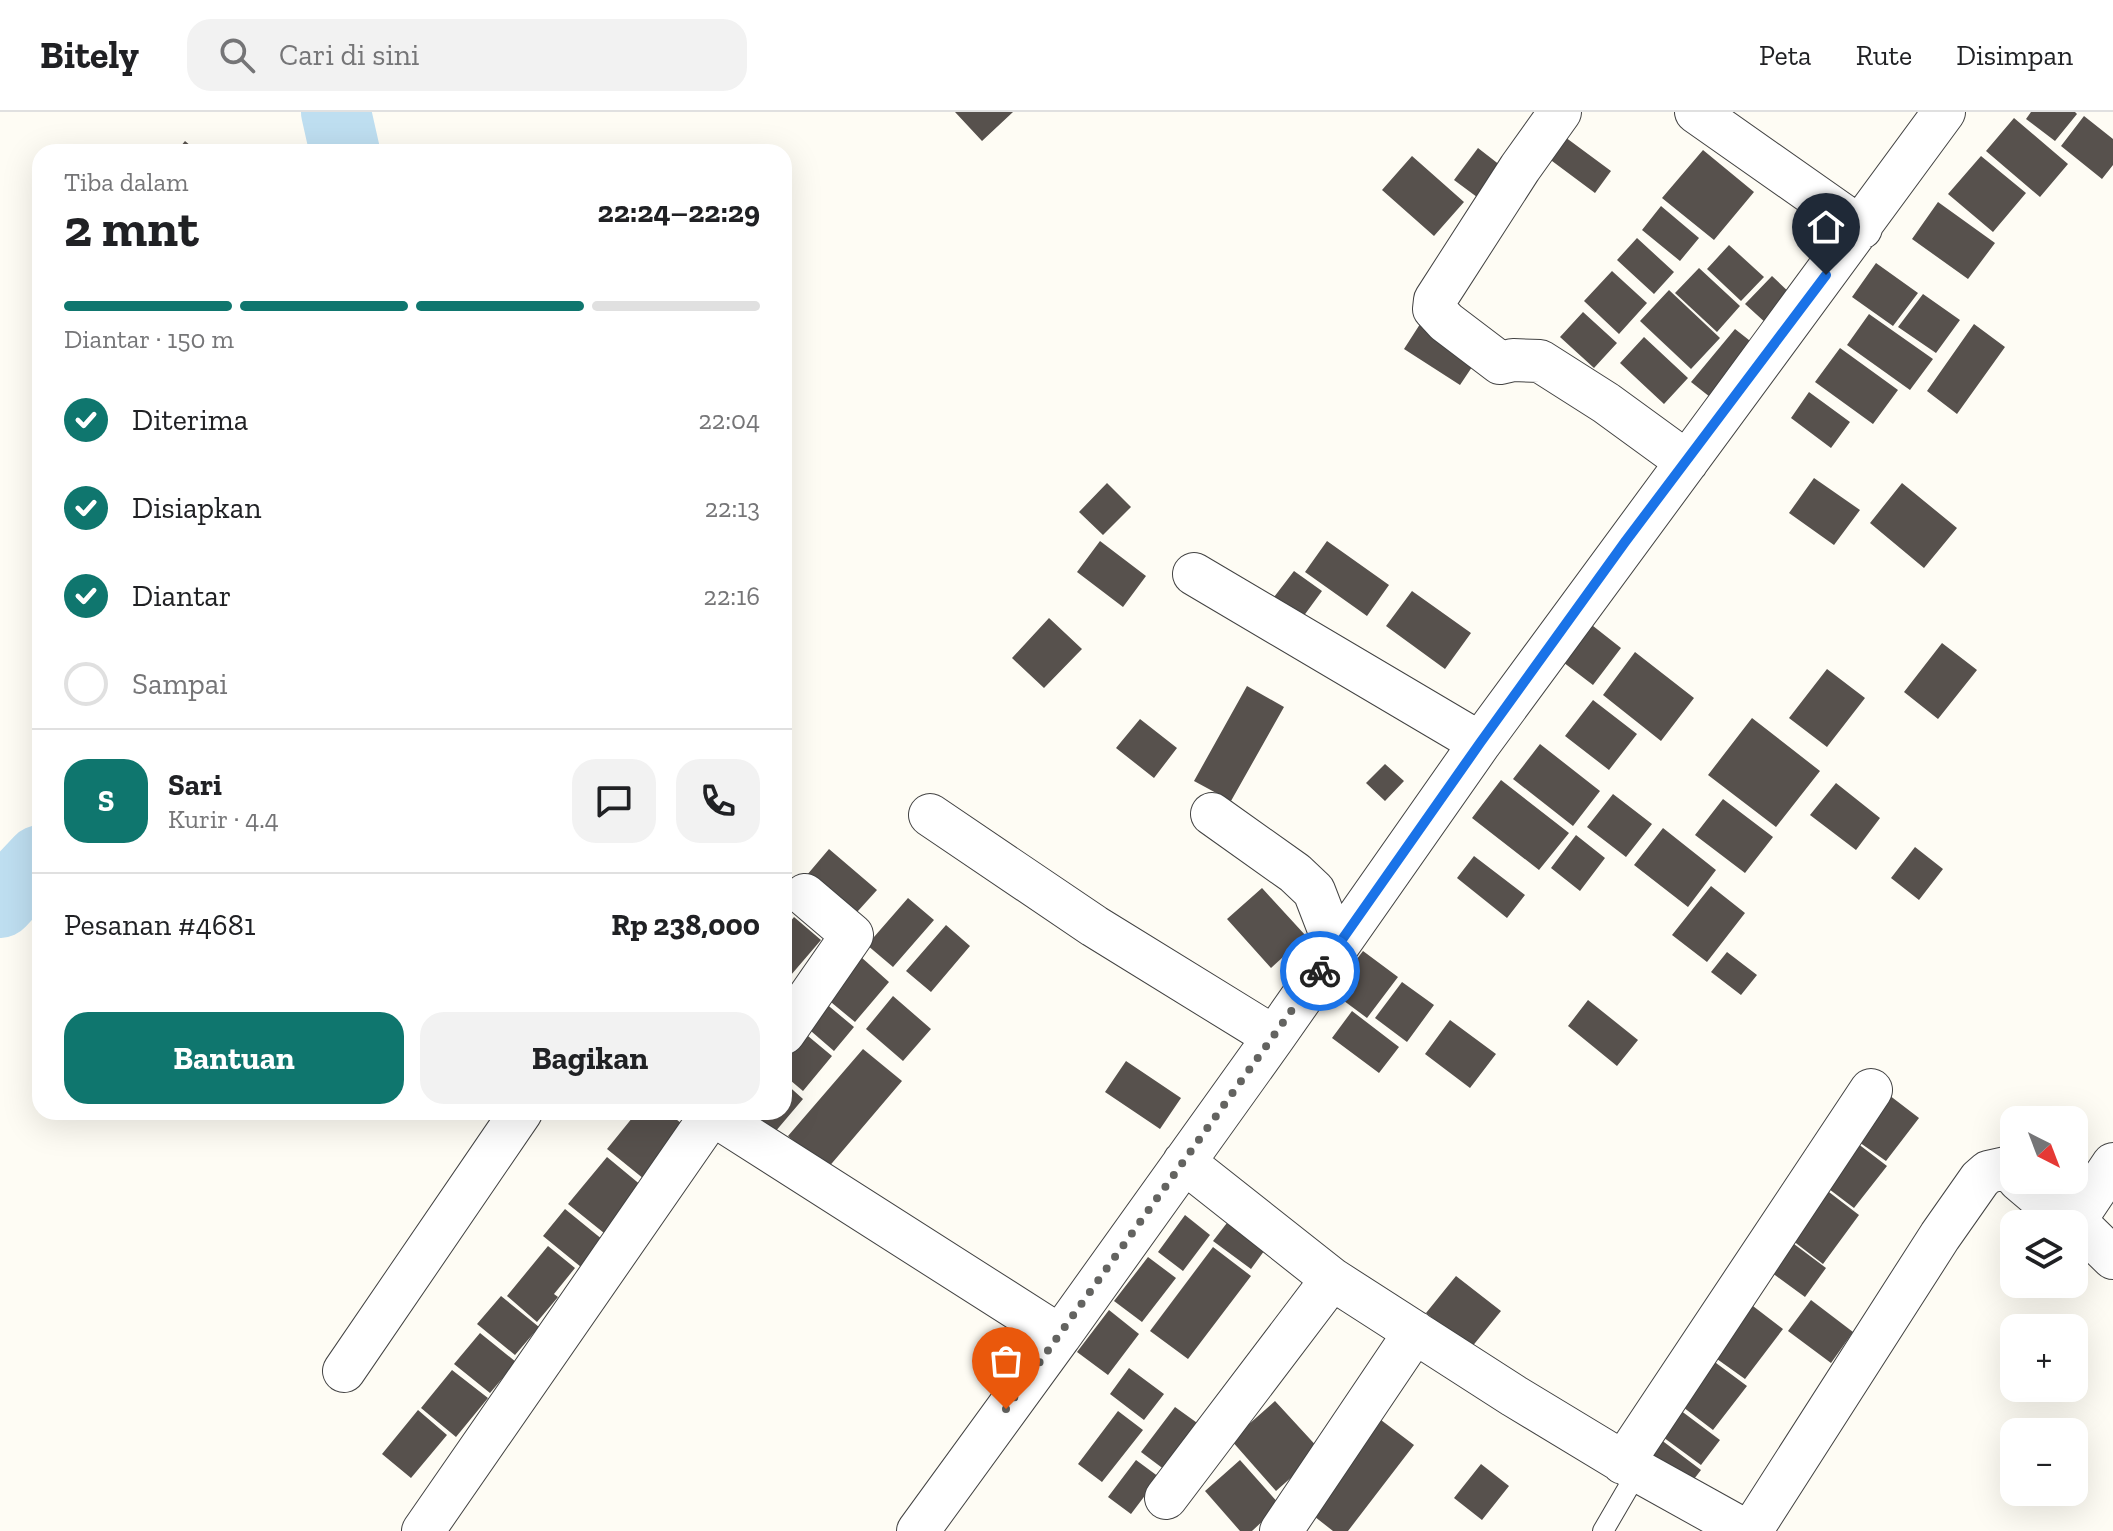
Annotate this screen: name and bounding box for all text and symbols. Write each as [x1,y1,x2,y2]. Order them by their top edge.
search box [187,19,747,91]
text: Bitely [40,32,139,78]
icon: search [215,33,259,77]
text: Cari di sini [279,37,419,73]
text: Peta [1759,39,1812,72]
text: Rute [1856,39,1912,72]
text: Disimpan [1956,39,2073,72]
text: Tiba dalam [64,166,189,198]
pin [1792,193,1860,275]
text: 22:24–22:29 [598,194,760,230]
text: 2 mnt [64,197,199,259]
icon: home [1804,205,1848,249]
text: Diantar · 150 m [64,323,234,355]
icon: check [64,398,108,442]
text: Diterima [132,402,248,438]
text: 22:04 [698,404,760,436]
icon: check [64,486,108,530]
text: Disiapkan [132,490,261,526]
text: 22:13 [705,492,760,524]
icon: check [64,574,108,618]
text: Diantar [132,578,231,614]
text: 22:16 [704,580,760,612]
text: Sampai [132,666,228,702]
button: chat [572,759,656,843]
button: phone [676,759,760,843]
text: Sari [168,767,222,803]
text: S [98,783,114,819]
text: Kurir · 4.4 [168,803,279,835]
text: Pesanan #4681 [64,907,256,943]
text: Rp 238,000 [611,907,760,943]
courier [1280,931,1360,1011]
icon: bike [1298,949,1342,993]
button: Bantuan [64,1012,404,1104]
button: Bagikan [420,1012,760,1104]
north arrow [2000,1106,2088,1194]
map controls [2000,1106,2088,1506]
button: layers [2000,1210,2088,1298]
button: + [2000,1314,2088,1402]
pin [972,1327,1040,1409]
icon: bag [984,1339,1028,1383]
button: − [2000,1418,2088,1506]

